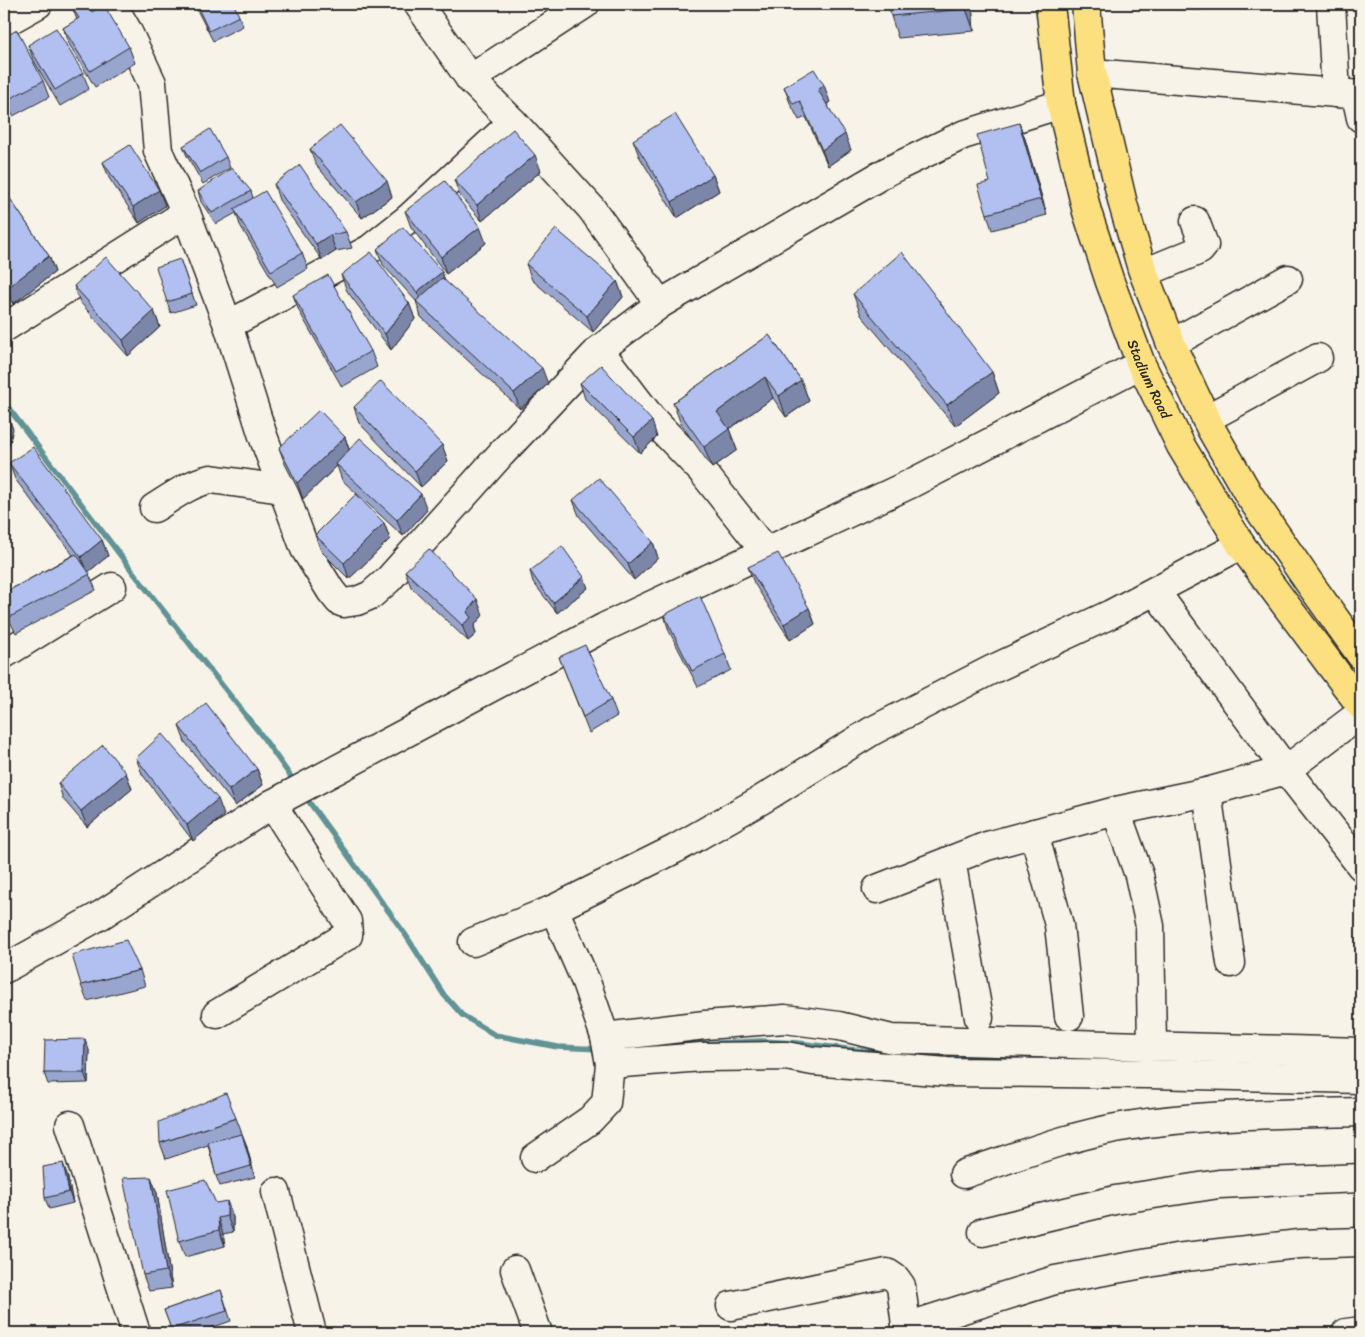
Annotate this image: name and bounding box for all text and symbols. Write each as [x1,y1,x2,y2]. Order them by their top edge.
street label: Stadium Road [1120,336,1179,424]

